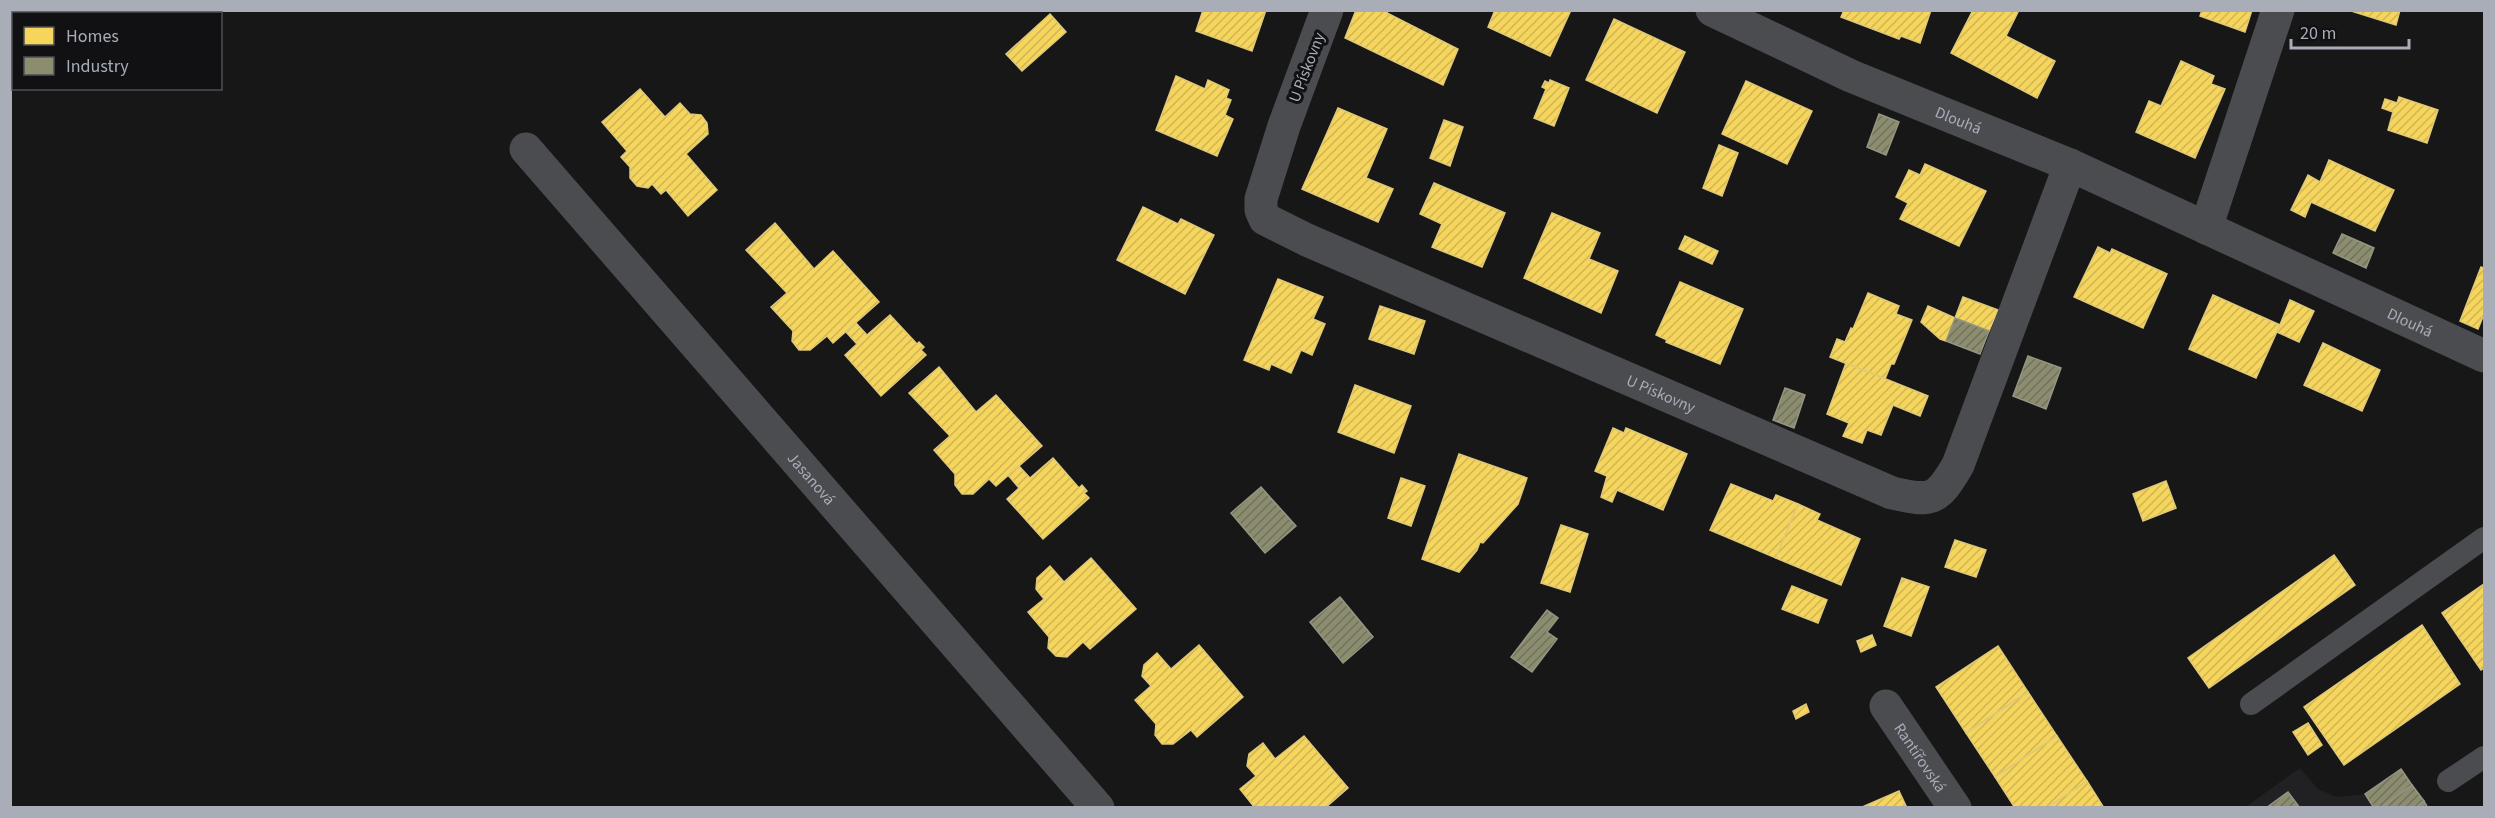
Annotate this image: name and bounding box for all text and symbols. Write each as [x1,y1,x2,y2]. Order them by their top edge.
legend [12,12,222,90]
scale bar [2291,12,2410,50]
text: 20 m [2300,21,2336,46]
text: Homes [66,24,119,49]
street label: U Pískovny [1284,29,1331,105]
text: Industry [66,54,129,79]
street label: Dlouhá [1932,101,1985,140]
street label: Dlouhá [2383,303,2436,343]
street label: U Pískovny [1623,369,1699,419]
street label: Jasanová [782,448,840,510]
street label: Rantířovská [1889,719,1951,797]

